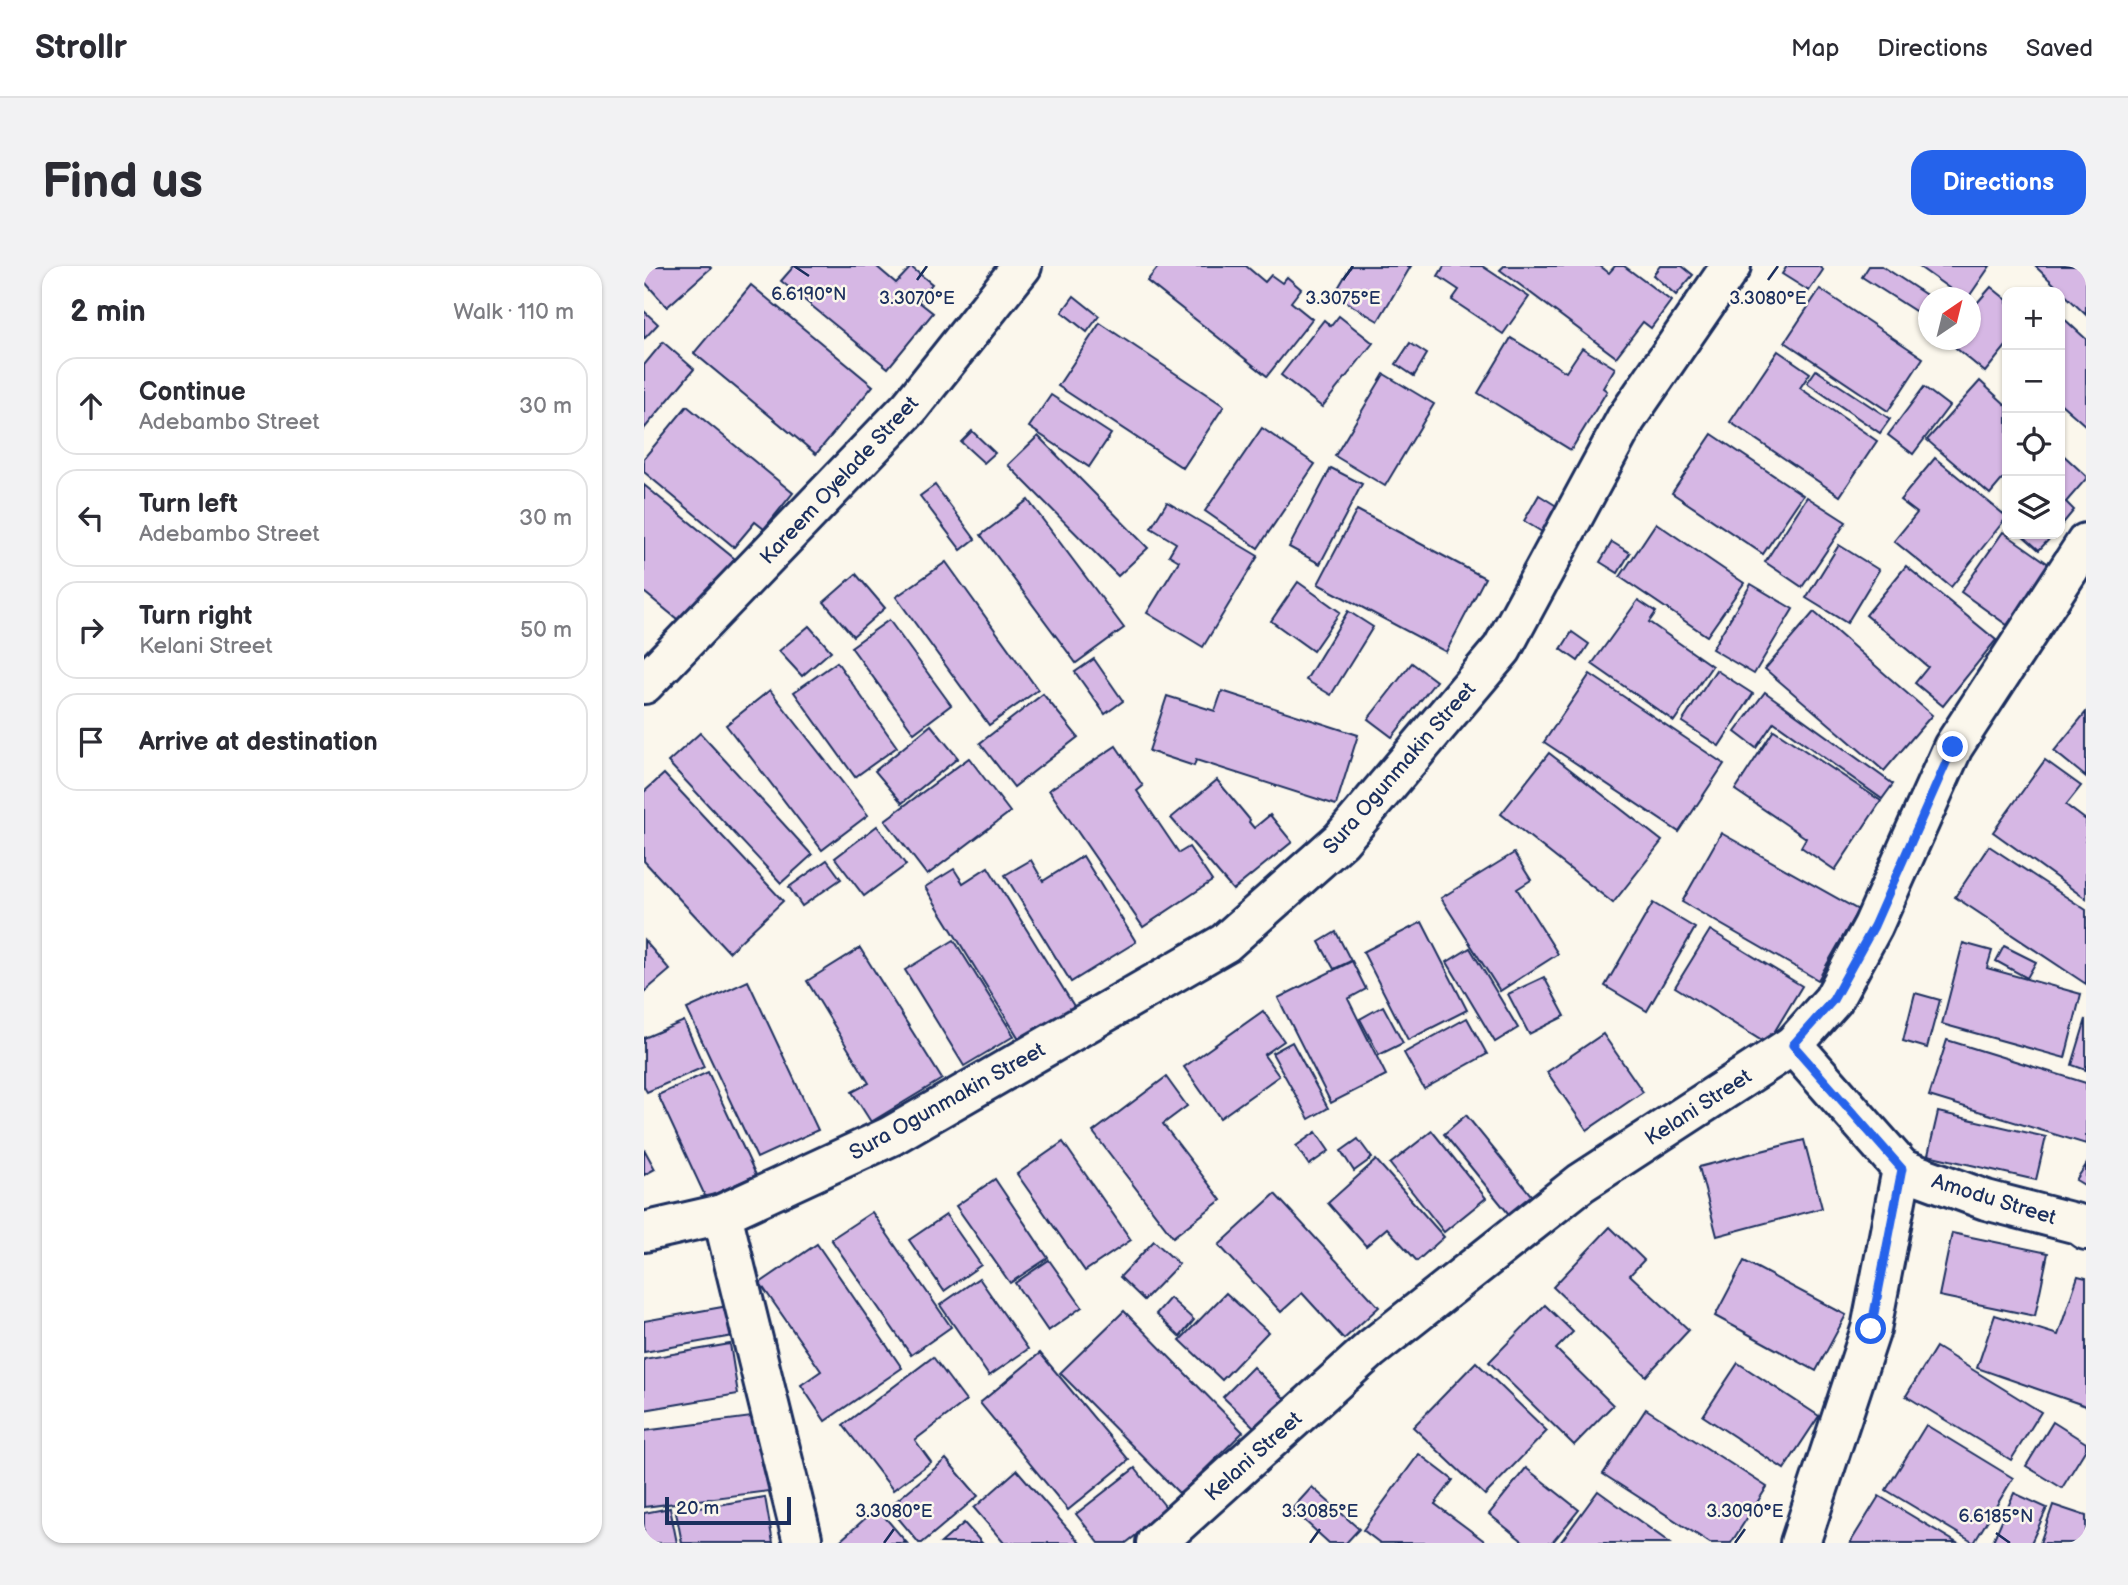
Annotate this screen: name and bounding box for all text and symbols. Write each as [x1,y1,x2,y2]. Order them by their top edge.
text: Strollr [35,28,127,68]
text: Map [1791,34,1839,63]
text: Directions [1877,34,1988,63]
text: Saved [2026,34,2093,63]
button: Directions [1911,150,2086,215]
text: Find us [42,153,203,212]
text: 6.6190°N [771,284,847,305]
north arrow [1918,287,1981,350]
map controls [2002,287,2065,539]
button: + [2002,287,2065,350]
text: 3.3070°E [879,288,955,309]
text: 3.3075°E [1305,288,1381,309]
text: 3.3080°E [1729,288,1807,309]
text: 2 min [70,294,146,330]
text: Walk · 110 m [453,298,574,326]
button: − [2002,350,2065,413]
text: Continue [139,377,246,408]
icon: ahead [72,387,110,425]
street label: Kareem Oyelade Street [755,391,924,570]
text: 30 m [519,392,572,420]
text: Adebambo Street [139,408,320,436]
button: locate [2002,413,2065,476]
button: layers [2002,476,2065,539]
text: Turn left [139,489,238,520]
icon: left [72,499,110,537]
text: 30 m [519,504,572,532]
text: Adebambo Street [139,520,320,548]
text: Turn right [139,601,252,632]
icon: right [72,611,110,649]
text: 50 m [520,616,572,644]
text: Kelani Street [139,632,272,660]
street label: Sura Ogunmakin Street [1318,677,1481,859]
icon: arrive [72,723,110,761]
text: Arrive at destination [139,727,378,758]
route end [1937,731,1968,762]
street label: Sura Ogunmakin Street [845,1037,1050,1166]
street label: Kelani Street [1640,1063,1757,1151]
street label: Amodu Street [1929,1169,2060,1230]
route start [1855,1313,1886,1344]
street label: Kelani Street [1200,1406,1307,1506]
scale bar [665,1494,791,1526]
text: 20 m [676,1497,719,1520]
text: 3.3080°E [855,1501,933,1522]
text: 3.3085°E [1282,1501,1359,1522]
text: 3.3090°E [1706,1501,1784,1522]
text: 6.6185°N [1959,1506,2033,1527]

